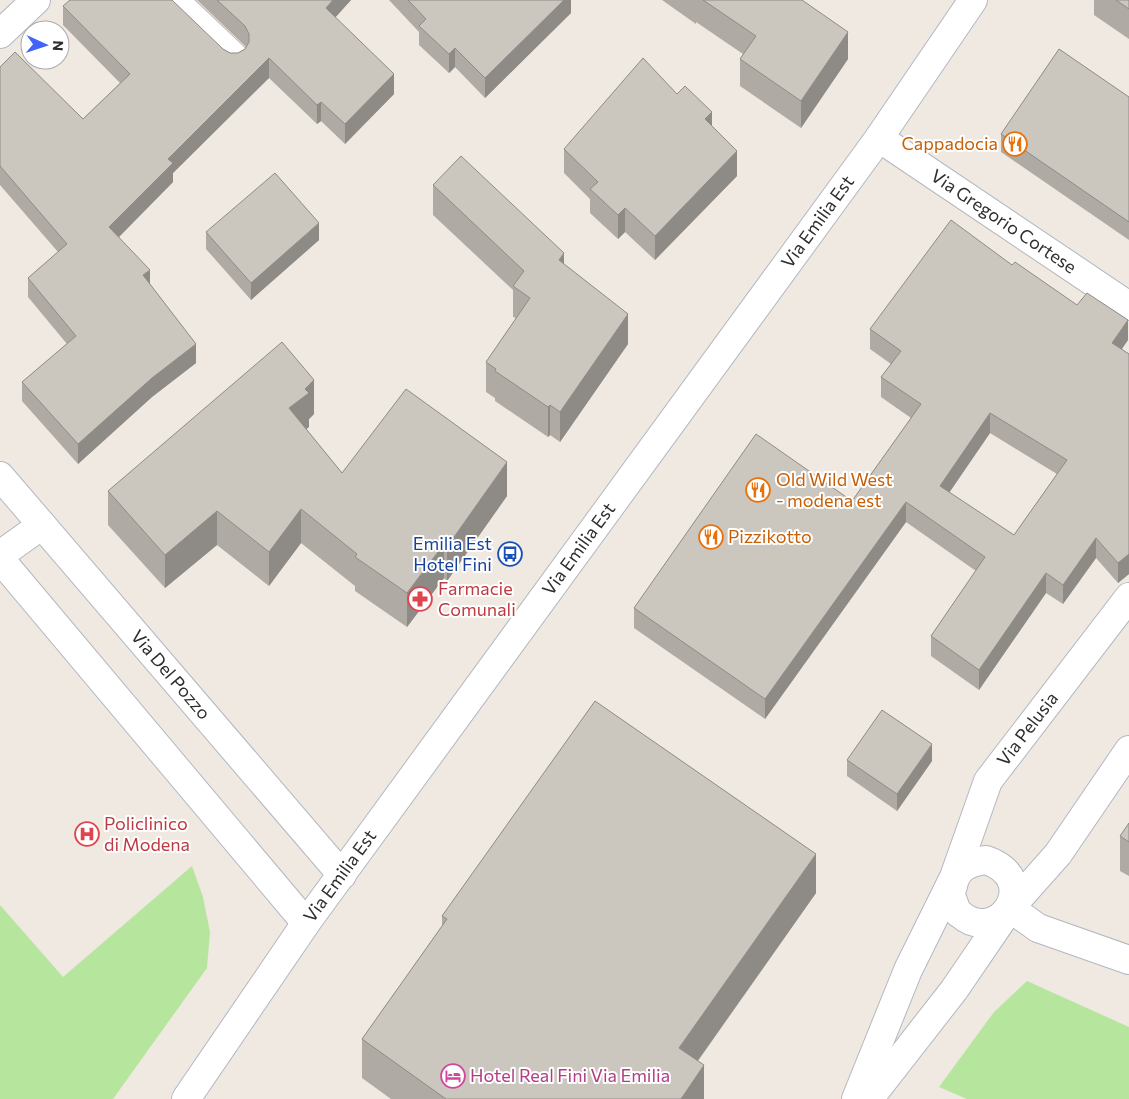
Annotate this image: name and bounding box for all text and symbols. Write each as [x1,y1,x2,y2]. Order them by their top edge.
north arrow [20,20,70,70]
text: N [50,40,67,51]
restaurant icon: Cappadocia [1002,131,1028,157]
place label: Cappadocia [901,132,998,154]
street label: Via Gregorio Cortese [927,164,1081,278]
street label: Via Emilia Est [776,171,858,272]
place label: Old Wild West - modena est [776,468,893,511]
restaurant icon: Old Wild West - modena est [745,477,771,503]
street label: Via Emilia Est [537,498,619,599]
restaurant icon: Pizzikotto [698,524,724,550]
place label: Pizzikotto [728,525,812,547]
place label: Emilia Est Hotel Fini [413,532,492,575]
bus stop icon: Emilia Est Hotel Fini [497,541,523,567]
place label: Farmacie Comunali [438,577,516,620]
pharmacy icon: Farmacie Comunali [407,586,433,612]
street label: Via Del Pozzo [127,625,216,724]
street label: Via Pelusia [992,687,1062,770]
place label: Policlinico di Modena [104,812,190,855]
hospital icon: Policlinico di Modena [74,821,100,847]
street label: Via Emilia Est [298,825,380,926]
hotel icon: Hotel Real Fini Via Emilia [440,1063,466,1089]
place label: Hotel Real Fini Via Emilia [470,1064,670,1086]

